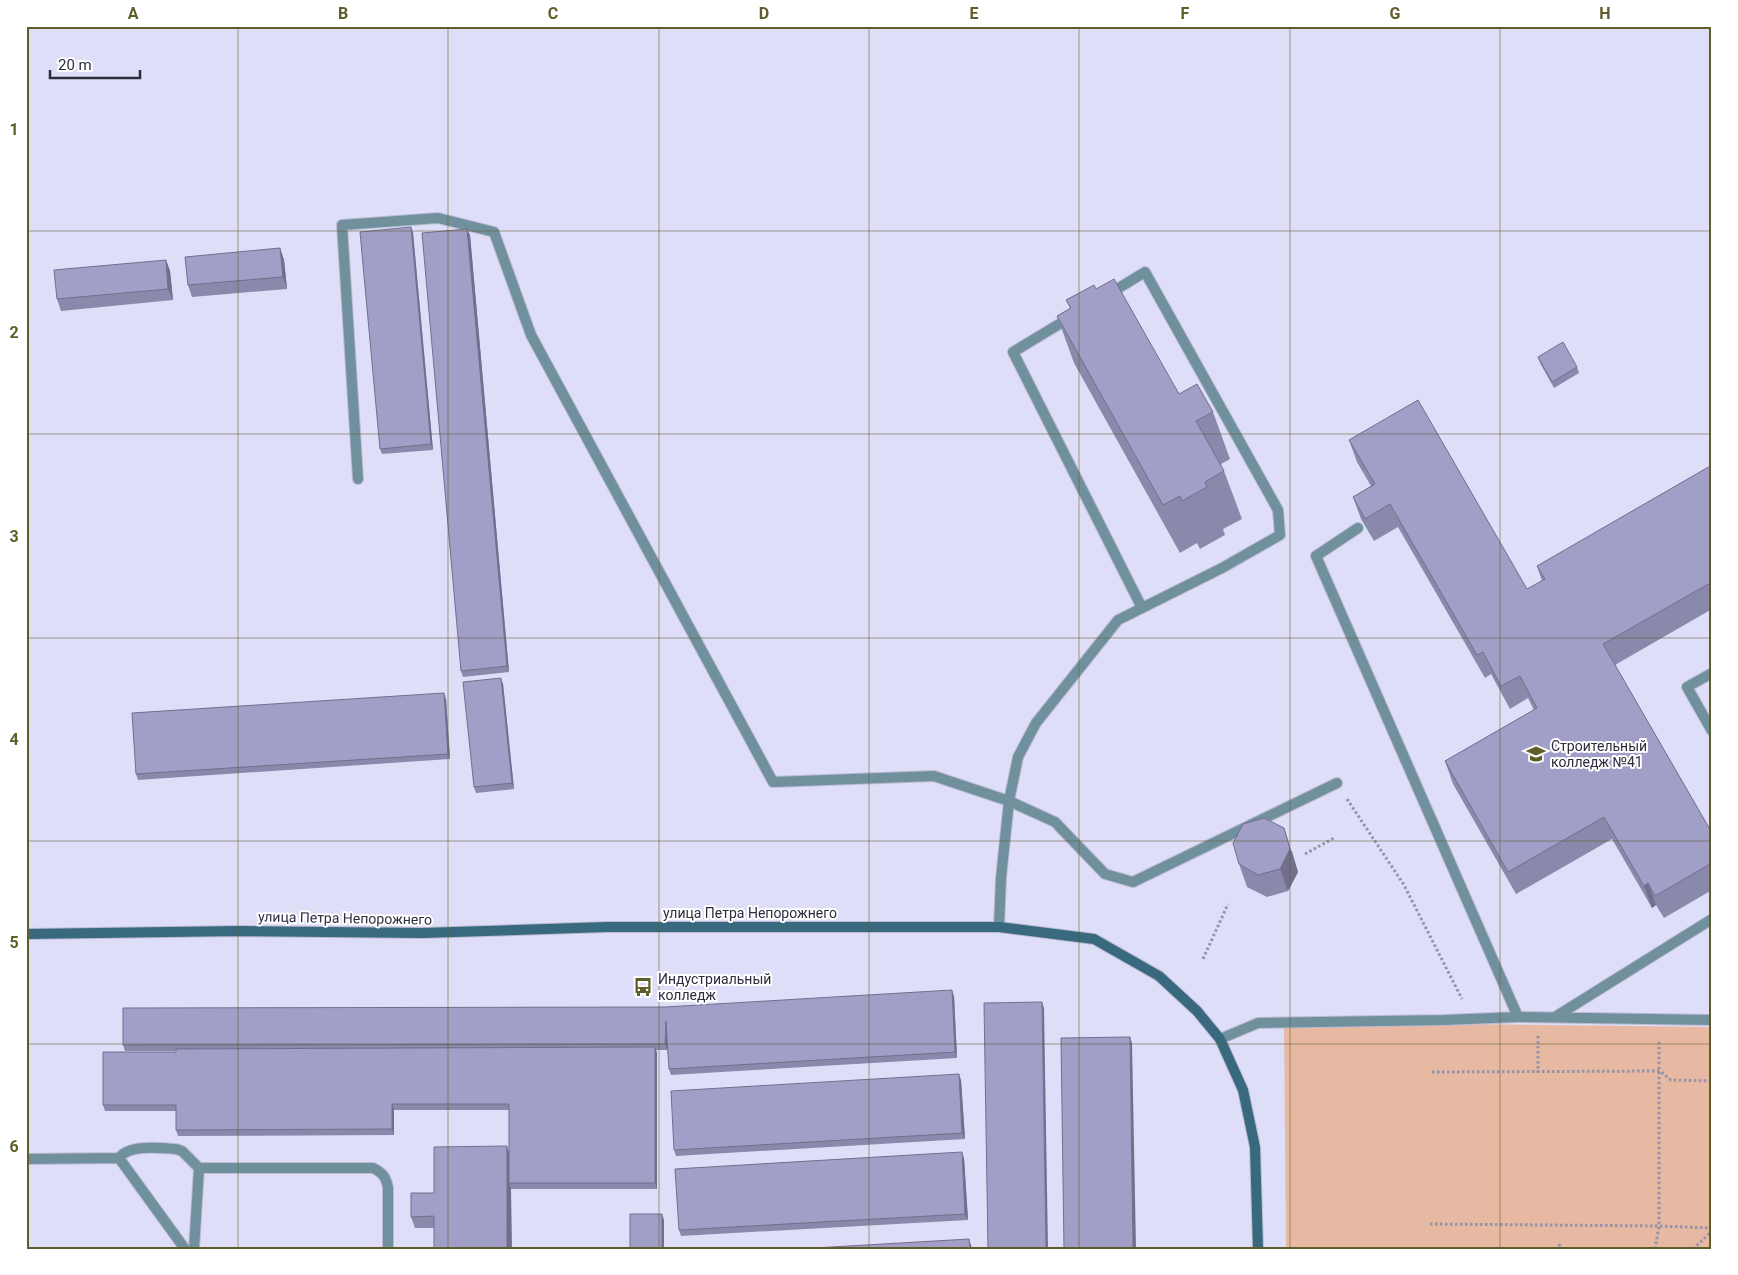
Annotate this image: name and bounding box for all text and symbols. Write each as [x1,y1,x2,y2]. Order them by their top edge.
text: A [128,4,139,23]
text: B [338,4,348,23]
text: C [548,4,558,23]
text: D [759,4,769,23]
text: E [970,4,979,23]
text: F [1181,4,1190,23]
text: G [1390,4,1401,23]
text: H [1599,4,1611,23]
scale bar [50,48,140,80]
text: 20 m [58,56,92,74]
text: 1 [9,120,19,139]
text: 2 [9,323,19,342]
text: 3 [9,527,19,546]
text: 4 [9,730,19,749]
place label: Строительный колледж №41 [1551,738,1647,770]
school or university icon: Строительный колледж №41 [1525,743,1547,765]
street label: улица Петра Непорожнего [663,905,837,921]
street label: улица Петра Непорожнего [258,908,432,928]
text: 5 [9,933,19,952]
place label: Индустриальный колледж [658,971,771,1003]
bus stop icon: Индустриальный колледж [632,976,654,998]
text: 6 [9,1137,19,1156]

